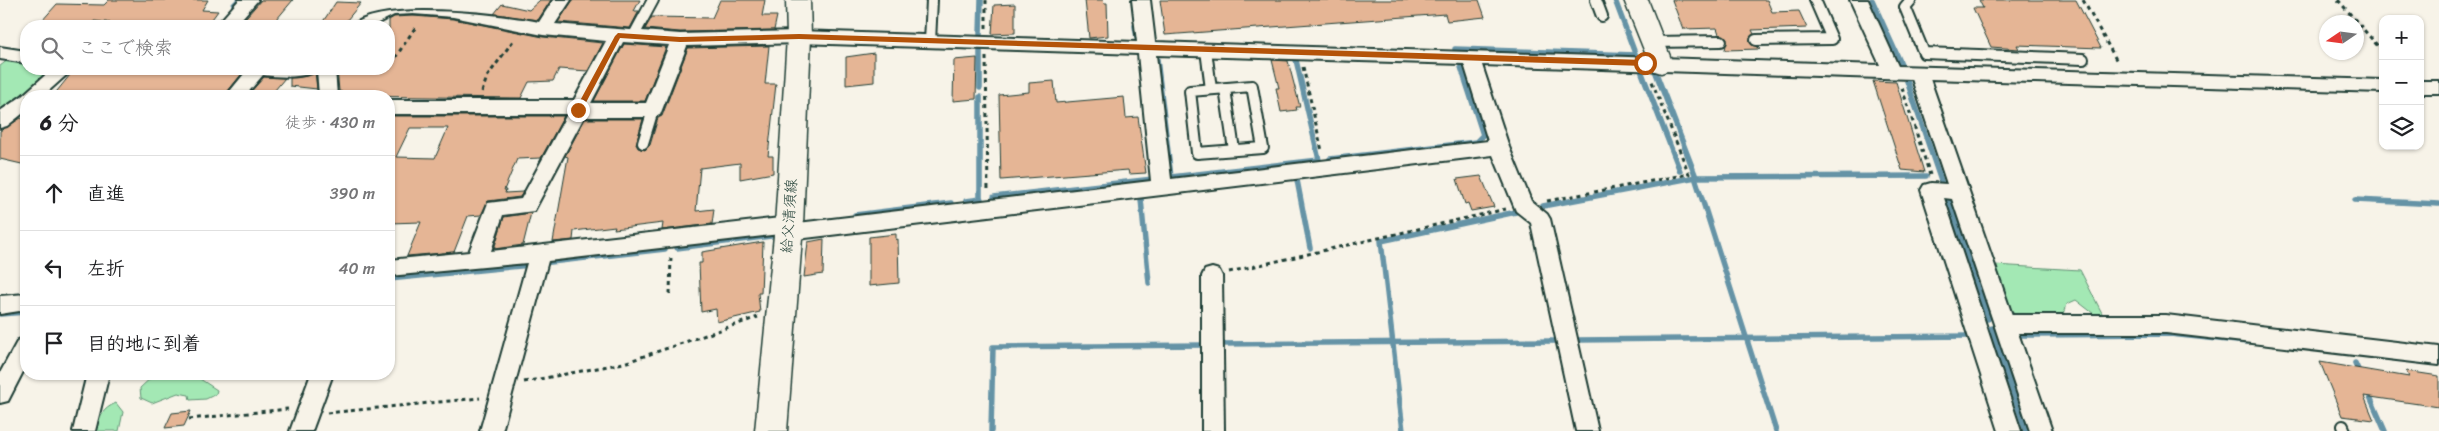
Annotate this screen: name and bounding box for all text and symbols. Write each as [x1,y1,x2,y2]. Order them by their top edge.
north arrow [2319,15,2364,60]
map controls [2379,15,2424,150]
button: + [2379,15,2424,60]
search box [20,20,395,75]
text: ここで検索 [78,31,173,64]
icon: search [38,34,66,62]
route start [1634,52,1657,75]
button: − [2379,60,2424,105]
route end [567,99,590,122]
text: 6 分 [40,104,78,142]
button: layers [2379,105,2424,150]
text: 徒歩 · 430 m [285,108,375,137]
text: 直進 [87,177,125,210]
street label: 給父清須線 [773,178,805,254]
icon: ahead [40,179,68,207]
text: 390 m [330,179,375,208]
text: 左折 [87,252,125,285]
icon: left [40,254,68,282]
text: 40 m [338,254,375,283]
text: 目的地に到着 [87,327,201,360]
icon: arrive [40,329,68,357]

